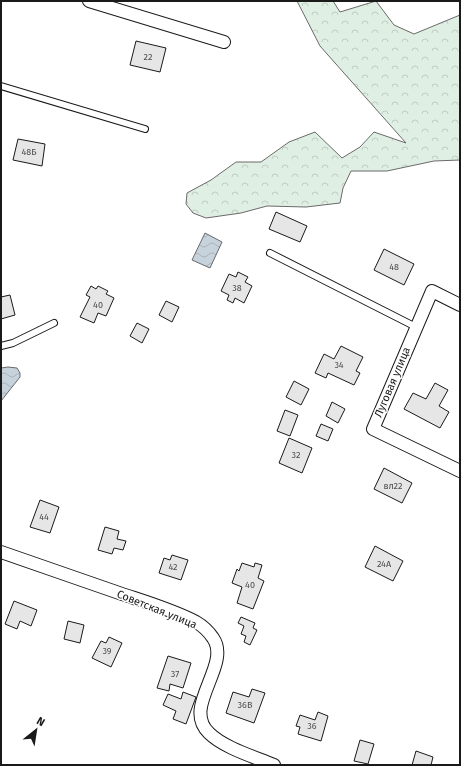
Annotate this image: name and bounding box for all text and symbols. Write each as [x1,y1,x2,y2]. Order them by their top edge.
house number: 22 [144,52,152,62]
house number: 48Б [22,147,36,157]
house number: 48 [389,262,399,272]
house number: 38 [232,283,242,293]
house number: 40 [93,300,103,310]
street label: Луговая улица [372,345,413,419]
house number: 34 [334,360,344,370]
house number: 32 [292,450,300,460]
house number: вл22 [383,481,403,491]
house number: 44 [39,512,49,522]
house number: 24А [377,559,392,569]
house number: 42 [168,562,178,572]
house number: 40 [245,580,255,590]
street label: Советская улица [115,587,199,631]
house number: 39 [102,646,112,656]
house number: 37 [171,669,179,679]
house number: 36В [238,700,253,710]
north arrow [16,710,56,750]
text: N [34,714,47,729]
house number: 36 [307,721,317,731]

